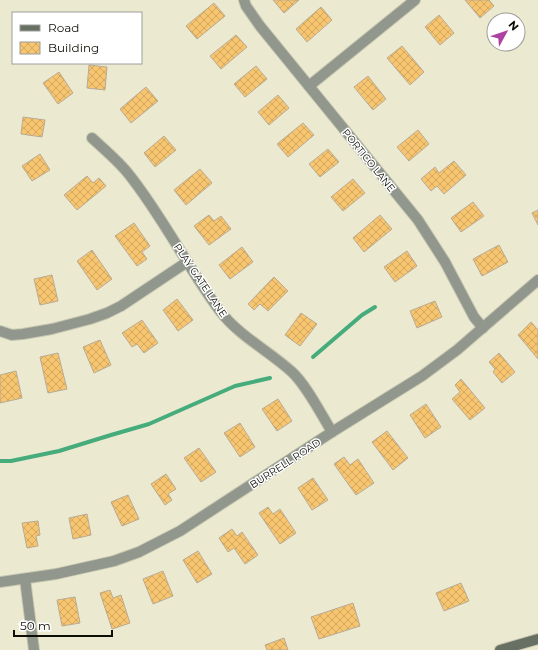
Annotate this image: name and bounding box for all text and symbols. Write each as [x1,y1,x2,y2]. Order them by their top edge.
legend [12,12,142,64]
north arrow [486,12,526,52]
text: N [505,18,522,33]
text: Road [48,20,79,35]
text: Building [48,40,99,55]
street label: PORTICO LANE [339,126,398,195]
street label: PLAY GATE LANE [171,241,230,320]
street label: BURRELL ROAD [247,436,323,491]
scale bar [14,612,112,638]
text: 50 m [20,618,51,633]

